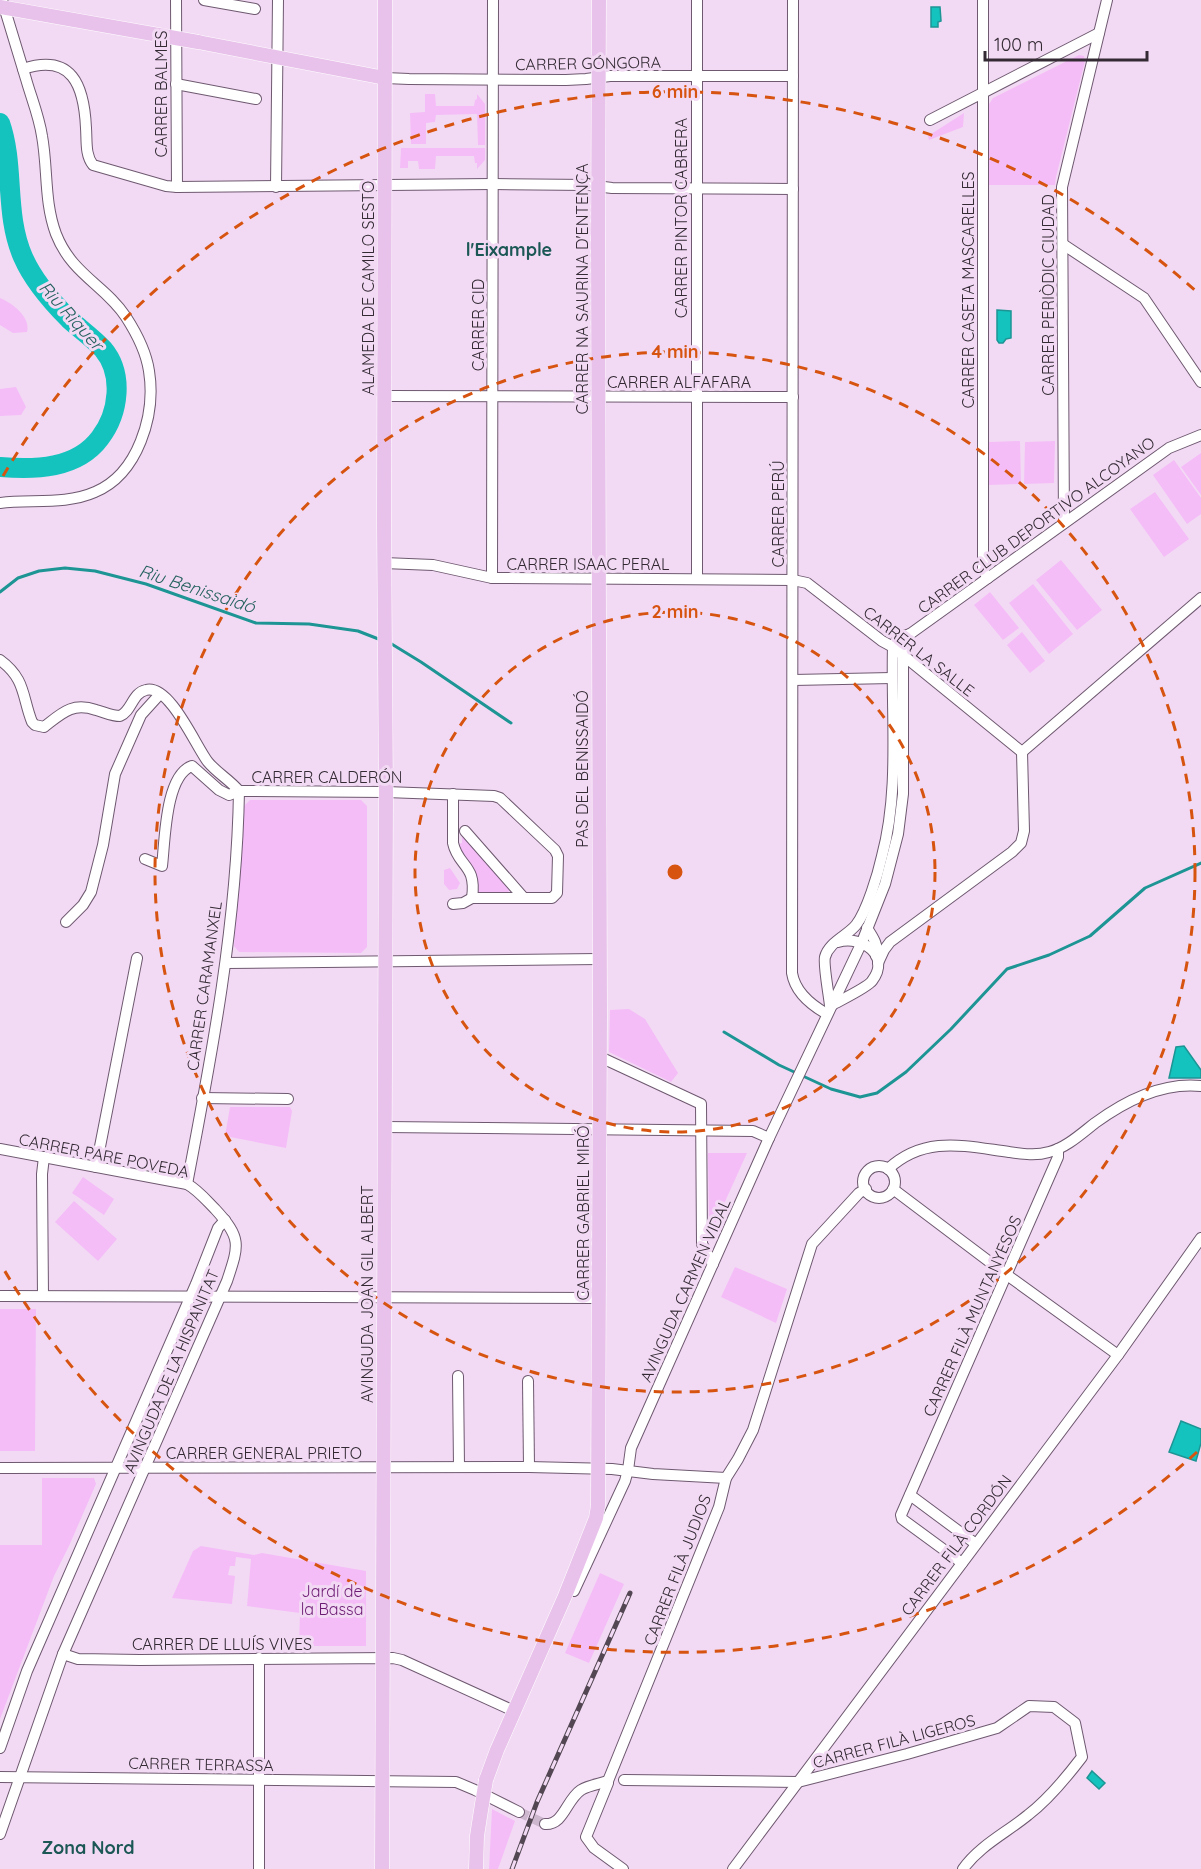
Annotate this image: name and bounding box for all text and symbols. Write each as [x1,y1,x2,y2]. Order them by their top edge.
scale bar [985,24,1147,62]
street label: CARRER BALMES [151,30,171,158]
text: 100 m [994,33,1043,56]
street label: CARRER GÓNGORA [515,52,661,74]
text: 6 min [652,80,698,103]
street label: CARRER PINTOR CABRERA [671,118,691,318]
street label: CARRER NA SAURINA D'ENTENÇA [572,164,592,415]
street label: CARRER CASETA MASCARELLES [958,171,978,409]
street label: ALAMEDA DE CAMILO SESTO [358,181,378,395]
street label: CARRER PERIÒDIC CIUDAD [1038,194,1058,396]
district label: l'Eixample [466,238,552,261]
water label: Riu Riquer [34,276,110,357]
street label: CARRER CID [468,279,488,371]
text: 4 min [651,340,699,363]
street label: CARRER ALFAFARA [607,372,751,392]
street label: CARRER CLUB DEPORTIVO ALCOYANO [913,432,1159,618]
street label: CARRER PERÚ [768,460,788,568]
street label: CARRER ISAAC PERAL [506,554,670,574]
water label: Riu Benissaidó [136,559,259,618]
text: 2 min [652,600,698,623]
street label: CARRER LA SALLE [860,602,978,700]
street label: PAS DEL BENISSAIDÓ [572,690,592,848]
street label: CARRER CALDERÓN [252,767,402,787]
centre of rings [665,862,685,882]
street label: CARRER CARAMANXEL [182,900,226,1072]
street label: CARRER GABRIEL MIRÓ [573,1125,593,1301]
street label: CARRER PARE POVEDA [17,1129,191,1181]
street label: AVINGUDA JOAN GIL ALBERT [357,1185,377,1403]
street label: AVINGUDA CARMEN VIDAL [635,1195,735,1385]
street label: CARRER FILÀ MUNTANYESOS [919,1212,1025,1420]
street label: AVINGUDA DE LA HISPANITAT [119,1266,223,1476]
street label: CARRER GENERAL PRIETO [166,1443,362,1463]
street label: CARRER FILÀ CORDÓN [896,1470,1016,1620]
street label: CARRER FILÀ JUDIOS [639,1492,715,1648]
park label: Jardí de la Bassa [301,1581,363,1619]
street label: CARRER DE LLUÍS VIVES [132,1634,312,1654]
street label: CARRER FILÀ LIGEROS [811,1710,977,1772]
street label: CARRER TERRASSA [128,1753,274,1775]
district label: Zona Nord [41,1836,135,1859]

